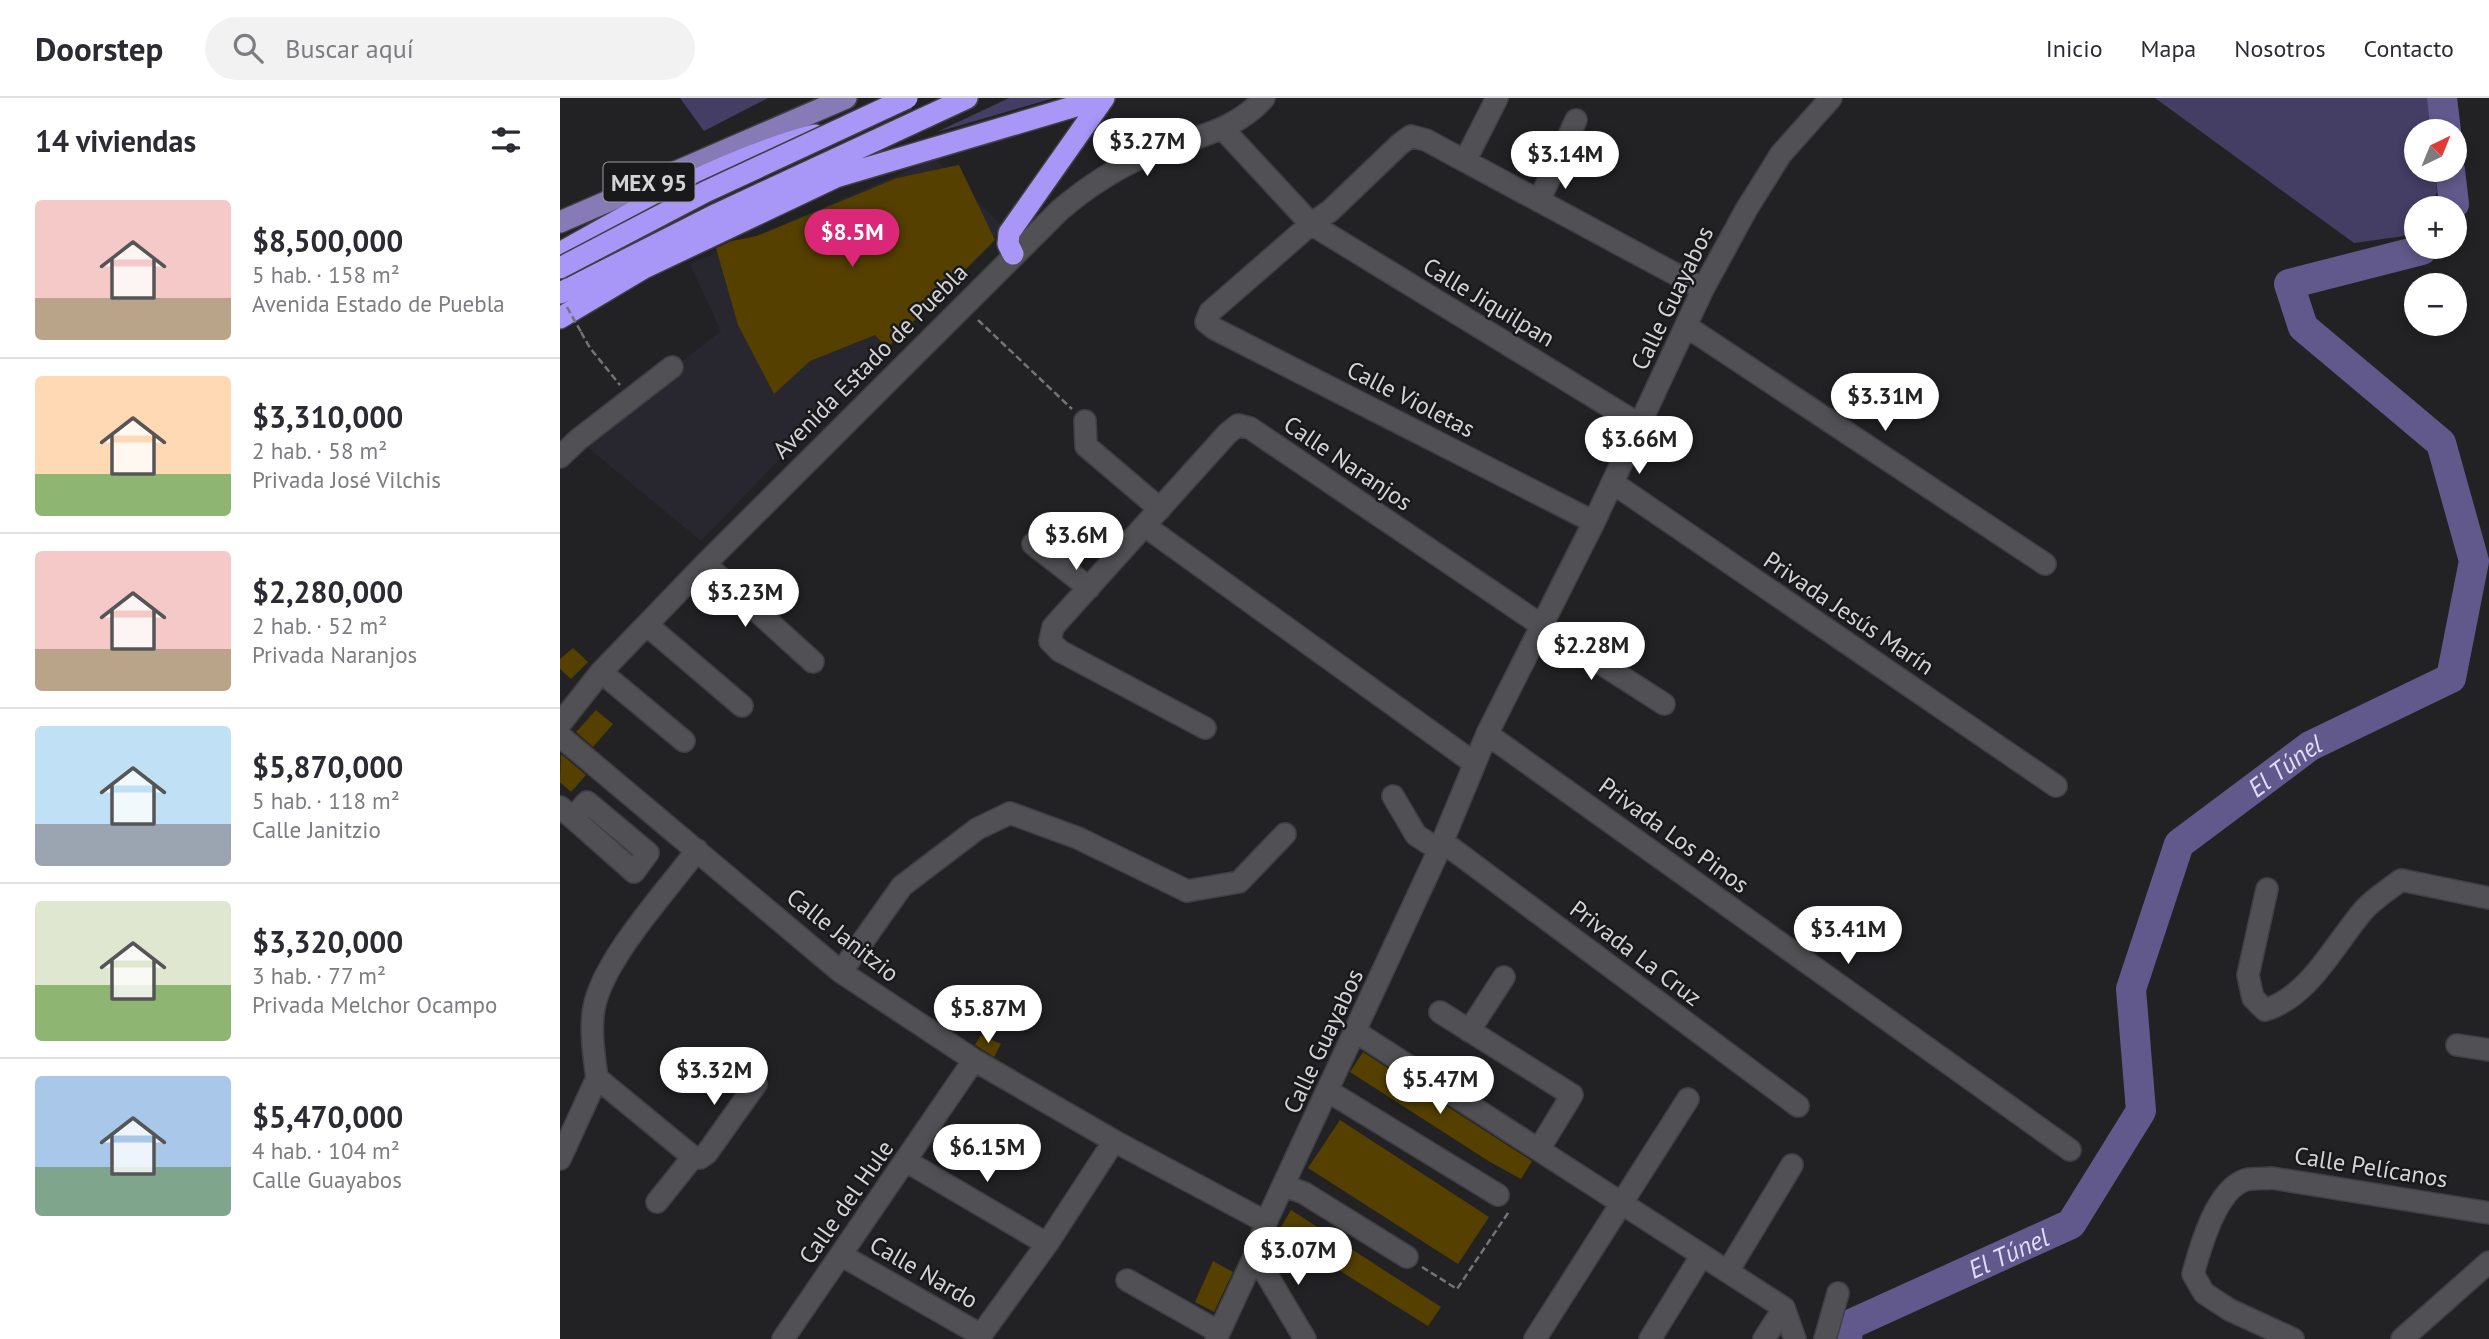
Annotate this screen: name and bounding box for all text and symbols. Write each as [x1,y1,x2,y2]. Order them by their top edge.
search box [205,17,695,80]
text: Doorstep [35,27,163,70]
icon: search [229,29,267,67]
text: Buscar aquí [285,32,414,65]
text: Inicio [2046,33,2103,64]
text: Mapa [2141,33,2196,64]
text: Nosotros [2234,33,2326,64]
text: Contacto [2364,33,2454,64]
pin: $3.27M [1090,118,1204,178]
north arrow [2404,119,2468,182]
map controls [2404,119,2467,336]
text: 14 viviendas [35,121,196,160]
icon: filters [487,121,525,159]
text: $3.27M [1109,126,1185,155]
pin: $3.14M [1508,132,1622,191]
text: $3.14M [1527,139,1603,168]
road number: MEX 95 [603,162,694,202]
button: + [2404,196,2467,259]
pin: $8.5M [803,209,901,269]
text: $8.5M [820,217,884,246]
text: $8,500,000 [252,221,403,260]
street label: Calle Guayabos [1624,221,1720,375]
icon: home [91,228,175,312]
street label: Calle Jiquilpan [1417,250,1561,354]
street label: Avenida Estado de Puebla [766,257,974,465]
text: 5 hab. · 158 m² [252,260,400,289]
button: − [2404,273,2467,336]
text: Avenida Estado de Puebla [252,289,505,318]
street label: Calle Violetas [1342,354,1480,444]
pin: $3.31M [1828,374,1942,433]
text: $3.31M [1847,381,1923,410]
text: $3,310,000 [252,397,403,436]
icon: home [91,404,175,488]
street label: Calle Naranjos [1278,409,1418,517]
pin: $3.66M [1582,416,1696,476]
text: $3.66M [1601,424,1677,453]
text: 2 hab. · 58 m² [252,436,387,465]
text: Privada José Vilchis [252,465,441,494]
pin: $3.6M [1027,512,1125,572]
text: $3.6M [1044,520,1108,549]
street label: Privada Jesús Marín [1758,544,1940,682]
pin: $3.23M [688,570,802,629]
text: $2,280,000 [252,572,403,611]
text: $3.23M [707,577,783,606]
icon: home [91,579,175,663]
text: 2 hab. · 52 m² [252,611,387,640]
pin: $2.28M [1534,622,1648,682]
text: $2.28M [1553,630,1629,659]
text: Privada Naranjos [252,640,417,669]
water label: El Túnel [2241,726,2327,804]
text: $5,870,000 [252,747,403,786]
icon: home [91,754,175,838]
street label: Privada Los Pinos [1593,770,1755,900]
text: 5 hab. · 118 m² [252,786,400,815]
text: Calle Janitzio [252,815,381,844]
street label: Calle Janitzio [780,881,906,989]
street label: Privada La Cruz [1564,893,1708,1013]
pin: $3.41M [1791,906,1905,966]
text: $3.41M [1810,914,1886,943]
text: $3,320,000 [252,922,403,961]
icon: home [91,929,175,1013]
text: 3 hab. · 77 m² [252,961,386,990]
street label: Calle Guayabos [1276,964,1370,1118]
pin: $5.87M [931,986,1045,1045]
text: Privada Melchor Ocampo [252,990,497,1019]
text: $5.87M [950,993,1026,1022]
pin: $3.32M [657,1048,771,1107]
text: $3.32M [676,1055,752,1084]
pin: $5.47M [1383,1056,1497,1116]
text: $5.47M [1402,1064,1478,1093]
text: $5,470,000 [252,1097,403,1136]
icon: home [91,1104,175,1188]
pin: $6.15M [930,1124,1044,1184]
text: $6.15M [949,1132,1025,1161]
street label: Calle del Hule [792,1134,900,1270]
text: 4 hab. · 104 m² [252,1136,400,1165]
street label: Calle Pelícanos [2292,1140,2450,1194]
text: Calle Guayabos [252,1165,402,1194]
water label: El Túnel [1963,1220,2054,1285]
pin: $3.07M [1241,1228,1355,1287]
street label: Calle Nardo [864,1229,984,1315]
text: $3.07M [1260,1235,1336,1264]

